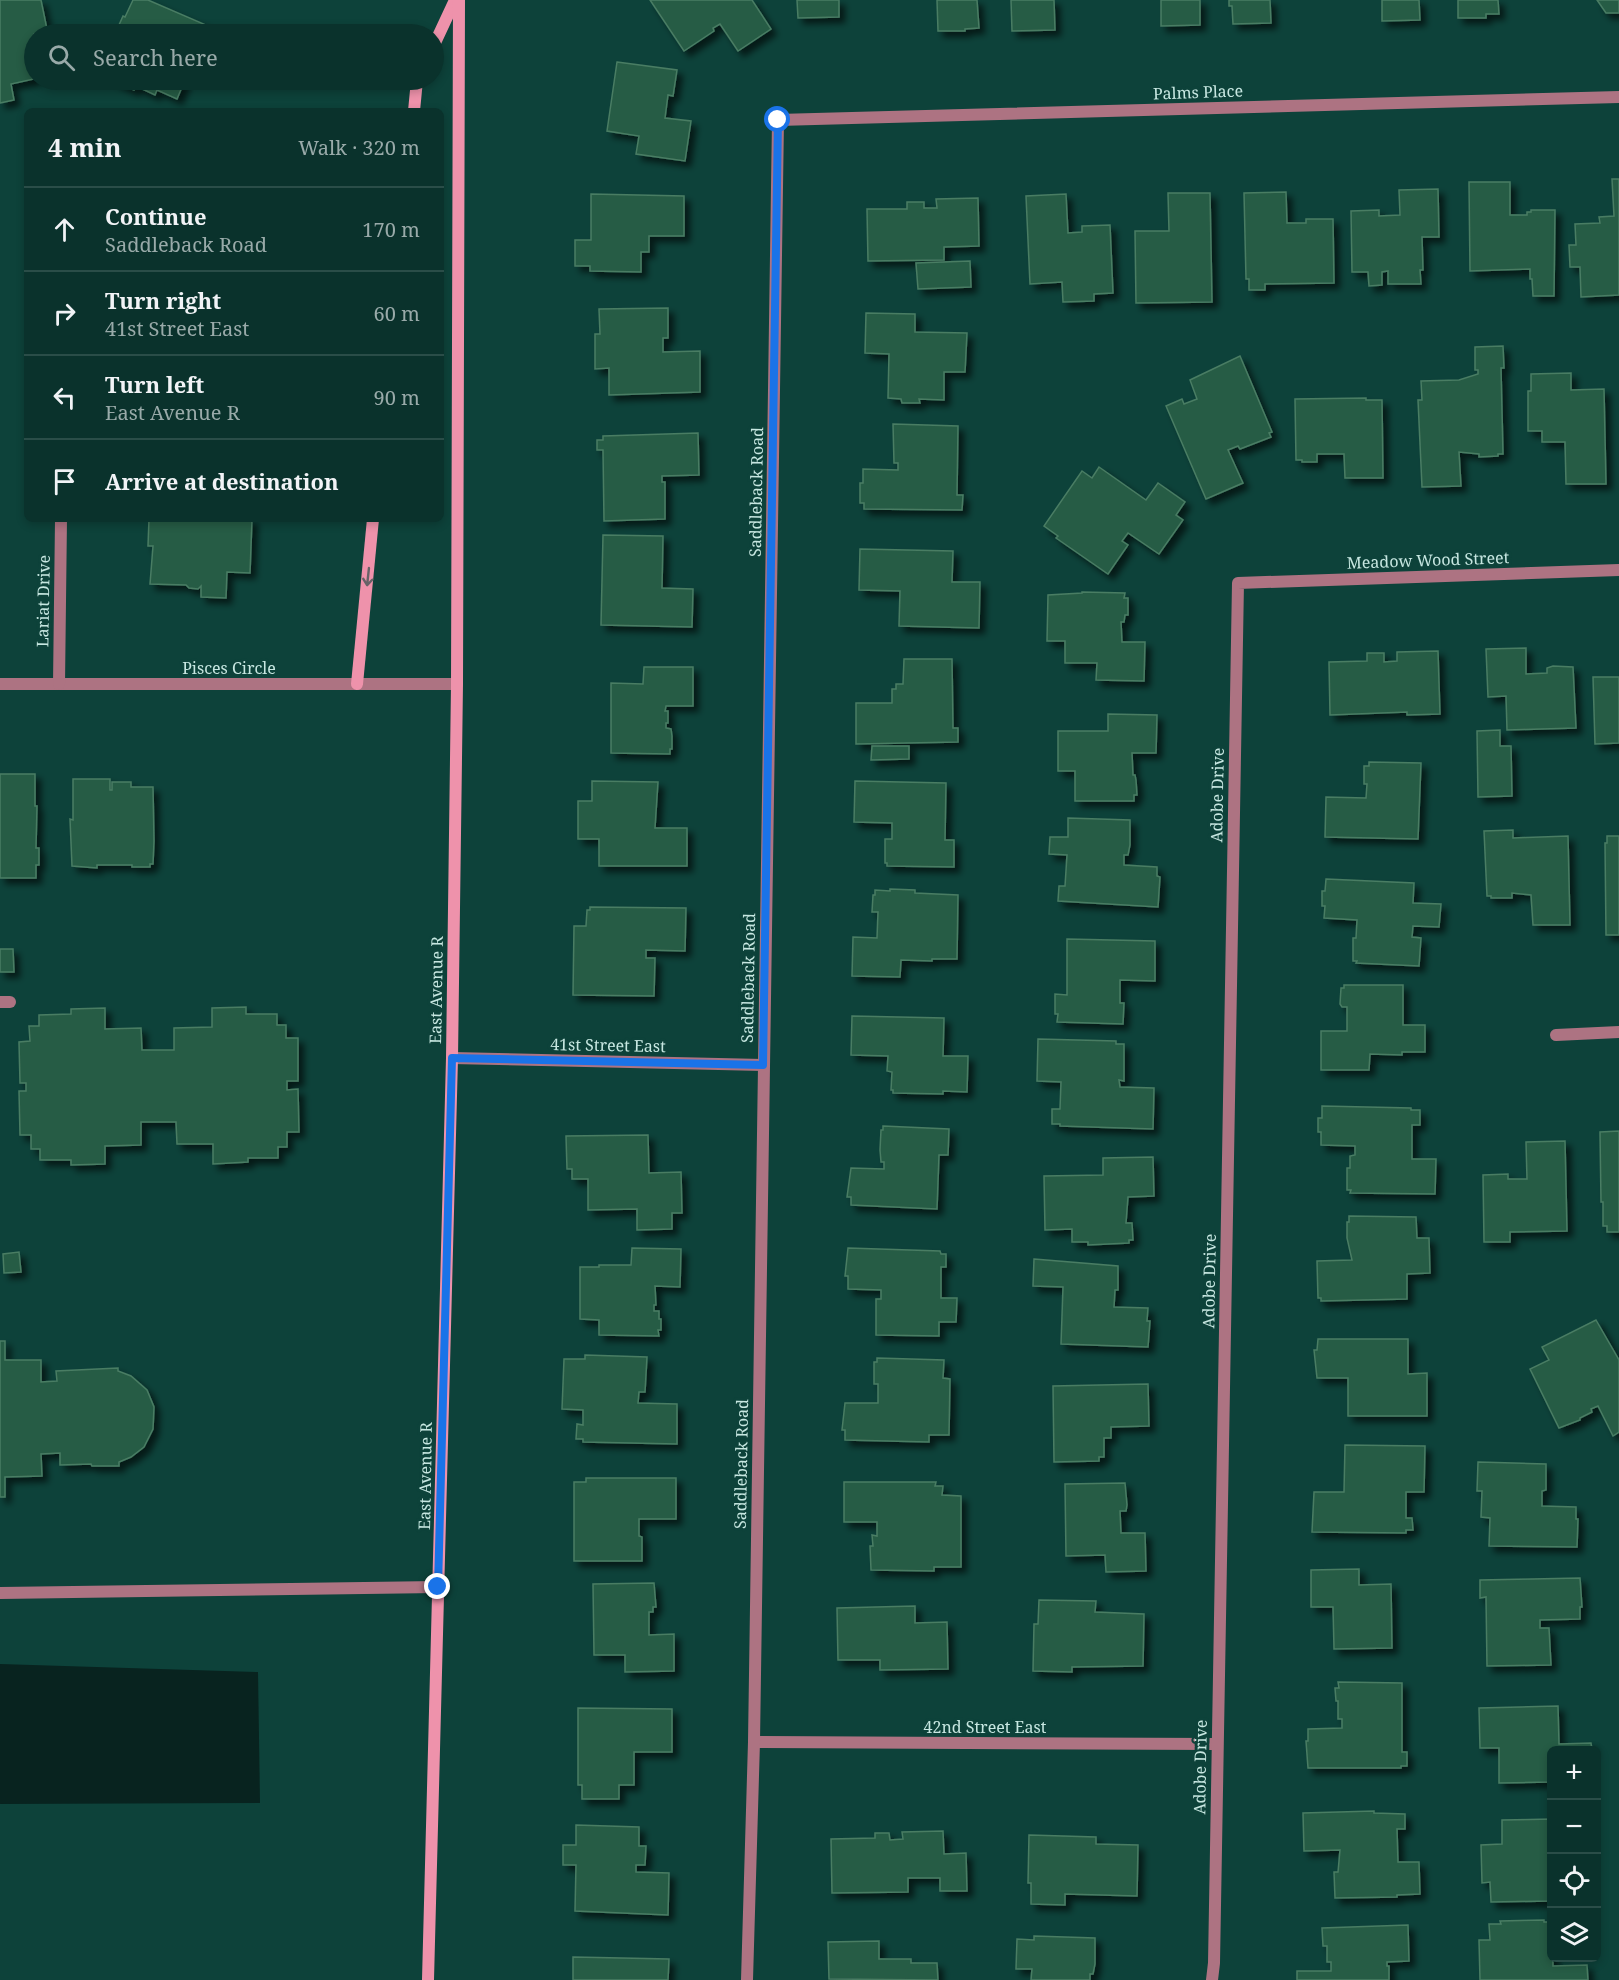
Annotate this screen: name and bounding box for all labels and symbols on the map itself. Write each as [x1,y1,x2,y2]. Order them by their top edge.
street label: Palms Place [1153,79,1243,105]
route start [764,106,790,132]
street label: Saddleback Road [744,427,768,557]
street label: Meadow Wood Street [1346,546,1510,574]
street label: Lariat Drive [31,555,55,647]
one-way arrow [362,567,373,587]
street label: Pisces Circle [182,657,276,679]
street label: Adobe Drive [1205,747,1229,843]
street label: Saddleback Road [736,913,760,1043]
street label: East Avenue R [424,935,448,1044]
street label: 41st Street East [550,1033,666,1057]
street label: Adobe Drive [1197,1233,1221,1329]
street label: Saddleback Road [729,1399,753,1529]
street label: East Avenue R [413,1421,437,1530]
route end [424,1573,450,1599]
street label: 42nd Street East [924,1716,1047,1738]
street label: Adobe Drive [1188,1719,1212,1815]

